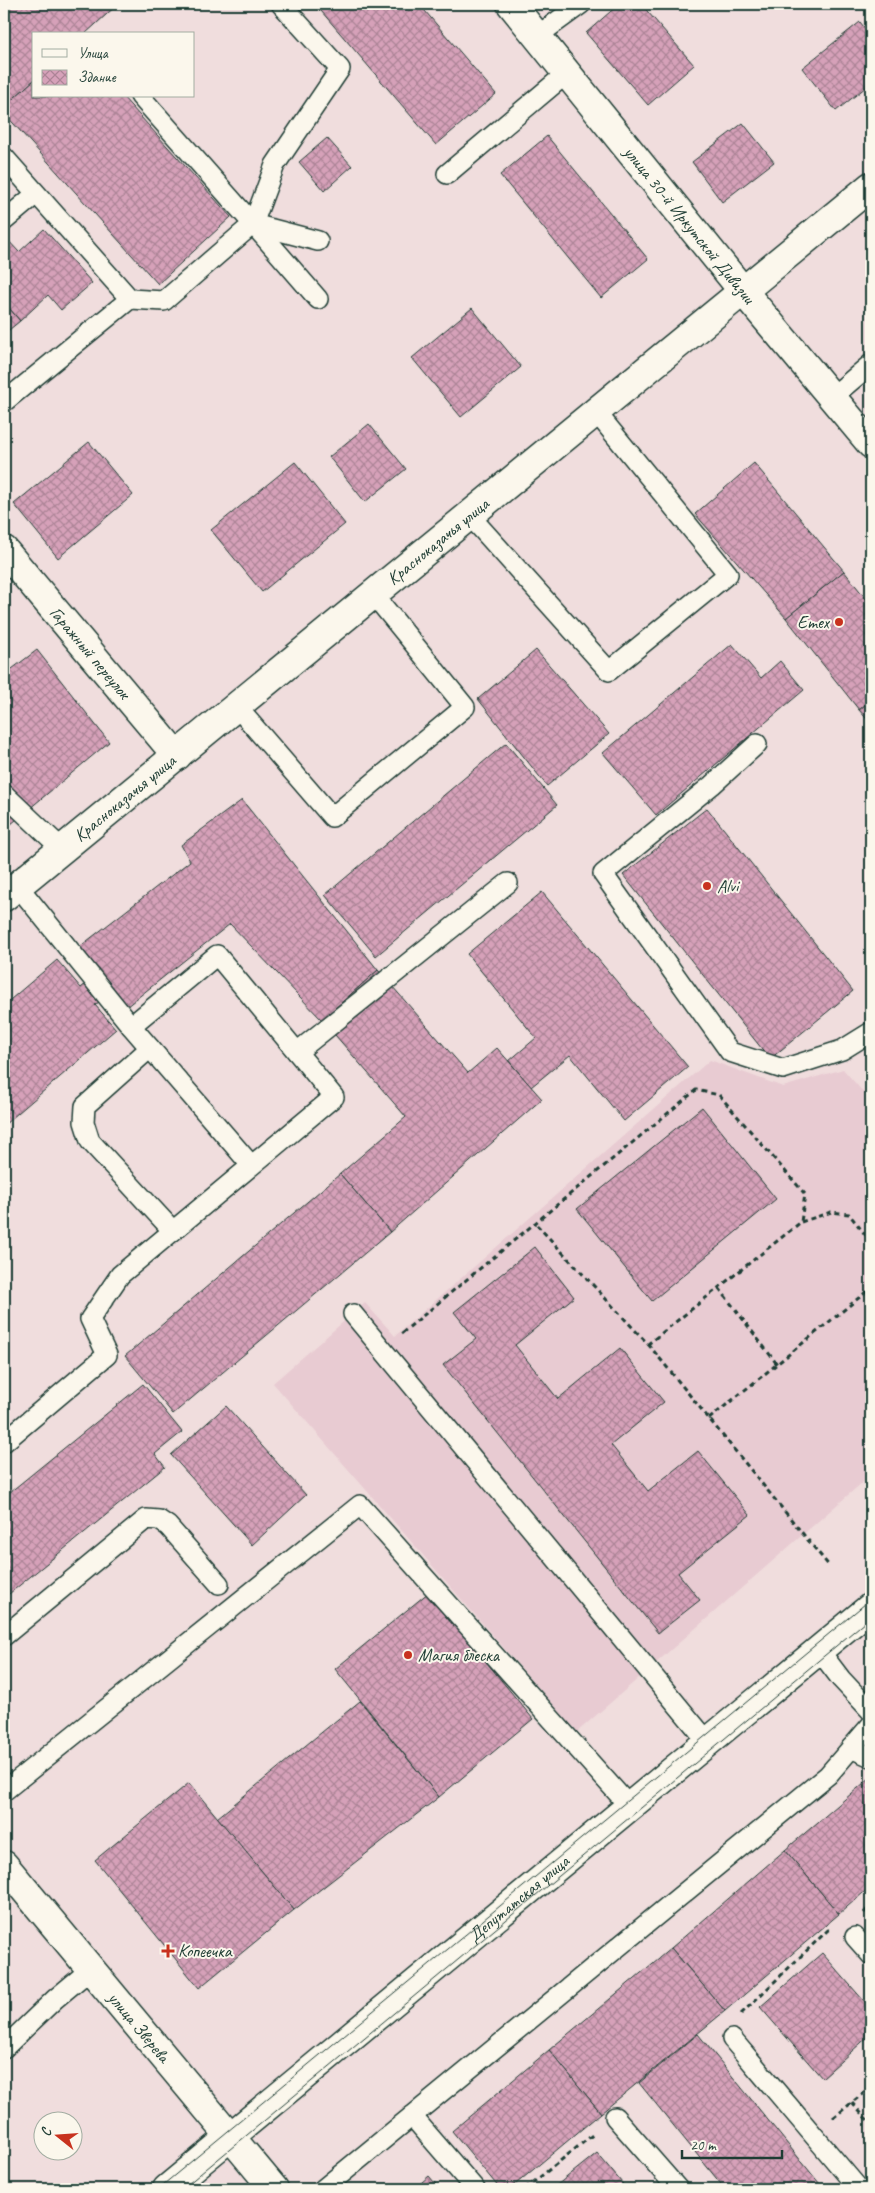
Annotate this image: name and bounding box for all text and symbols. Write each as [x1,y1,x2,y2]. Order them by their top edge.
legend [32,32,195,98]
text: Улица [78,44,109,63]
text: Здание [78,68,117,87]
street label: улица 30-й Иркутской Дивизии [619,141,761,309]
street label: Красноказачья улица [382,492,495,590]
street label: Гаражный переулок [45,602,137,705]
place label: Emex [797,611,831,633]
marker: Emex [833,616,845,628]
street label: Красноказачья улица [69,749,181,846]
place label: Alvi [717,875,741,897]
marker: Alvi [701,880,713,892]
place label: Магия блеска [418,1644,501,1666]
marker: Магия блеска [402,1649,414,1661]
street label: Депутатская улица [463,1849,575,1947]
place label: Копеечка [178,1940,233,1962]
marker: Копеечка [162,1945,174,1957]
street label: улица Зверева [103,1986,176,2068]
north arrow [32,2110,82,2160]
text: С [37,2125,56,2138]
scale bar [682,2128,782,2160]
text: 20 m [690,2136,717,2155]

